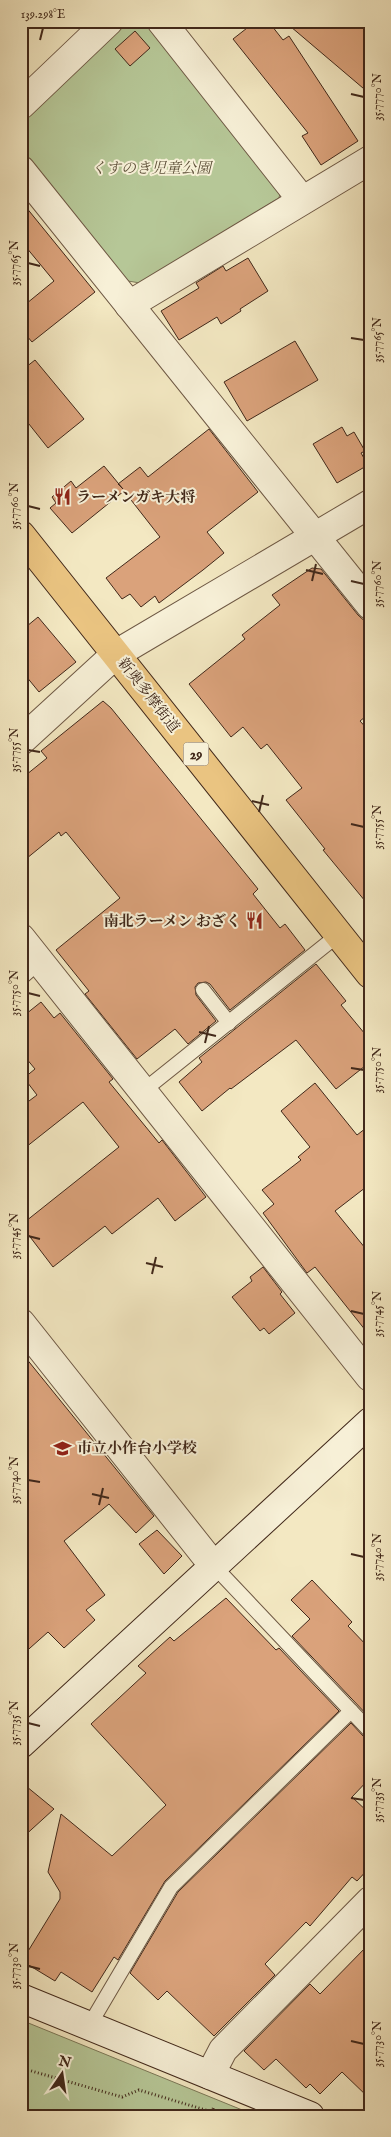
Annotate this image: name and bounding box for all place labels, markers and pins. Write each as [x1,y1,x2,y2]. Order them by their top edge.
restaurant icon: ラーメンガキ大将 [52,487,72,507]
place label: ラーメンガキ大将 [76,488,195,507]
restaurant icon: 南北ラーメン おざく [245,911,265,931]
place label: 南北ラーメン おざく [103,912,241,931]
school or university icon: 市立小作台小学校 [53,1438,73,1458]
place label: 市立小作台小学校 [77,1439,197,1458]

